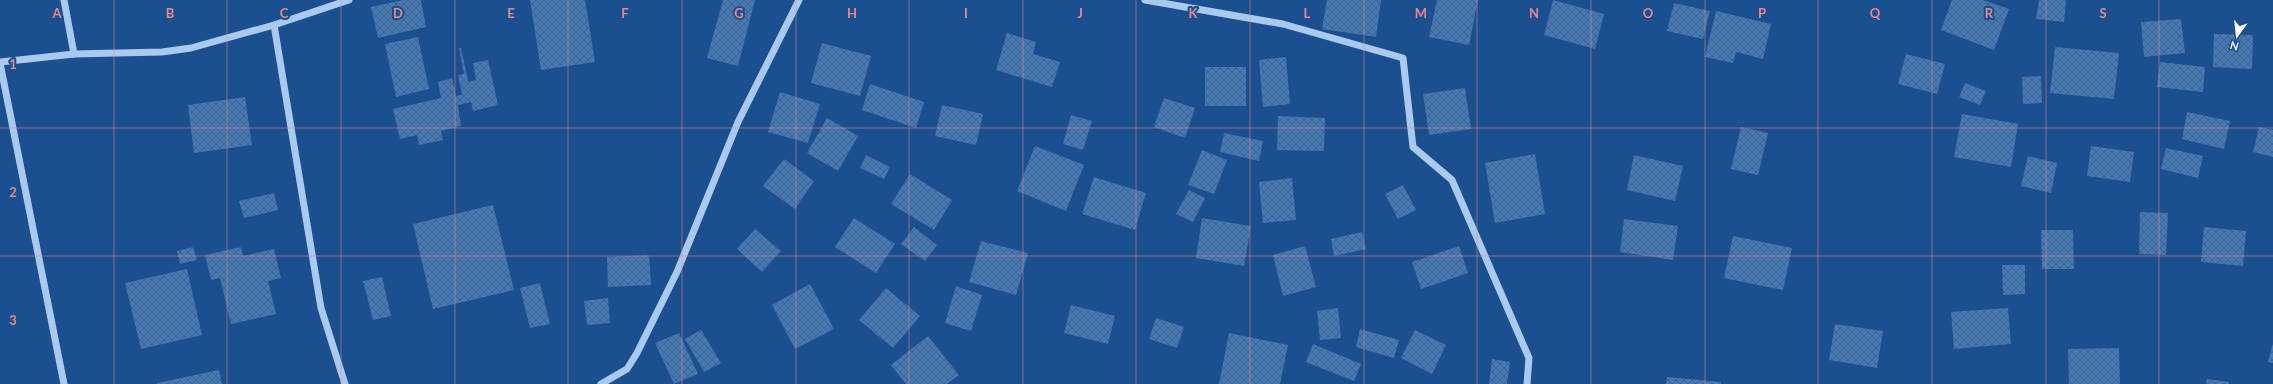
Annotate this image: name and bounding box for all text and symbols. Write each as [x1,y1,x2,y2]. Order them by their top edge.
text: A [51,5,62,21]
text: B [166,5,175,21]
text: C [280,5,289,21]
text: D [393,5,403,21]
text: E [507,5,515,21]
text: F [621,5,629,21]
text: G [734,5,744,21]
text: H [847,5,857,21]
text: I [964,5,968,21]
text: J [1077,5,1083,21]
text: K [1189,5,1199,21]
text: L [1304,5,1311,21]
text: M [1415,5,1427,21]
text: N [1529,5,1539,21]
text: O [1643,5,1654,21]
text: P [1758,5,1766,21]
text: Q [1870,5,1881,21]
text: R [1985,5,1994,21]
text: S [2099,5,2107,21]
north arrow [2217,16,2257,56]
text: N [2229,39,2240,54]
text: 1 [9,56,17,72]
text: 2 [9,184,17,200]
text: 3 [9,312,17,328]

